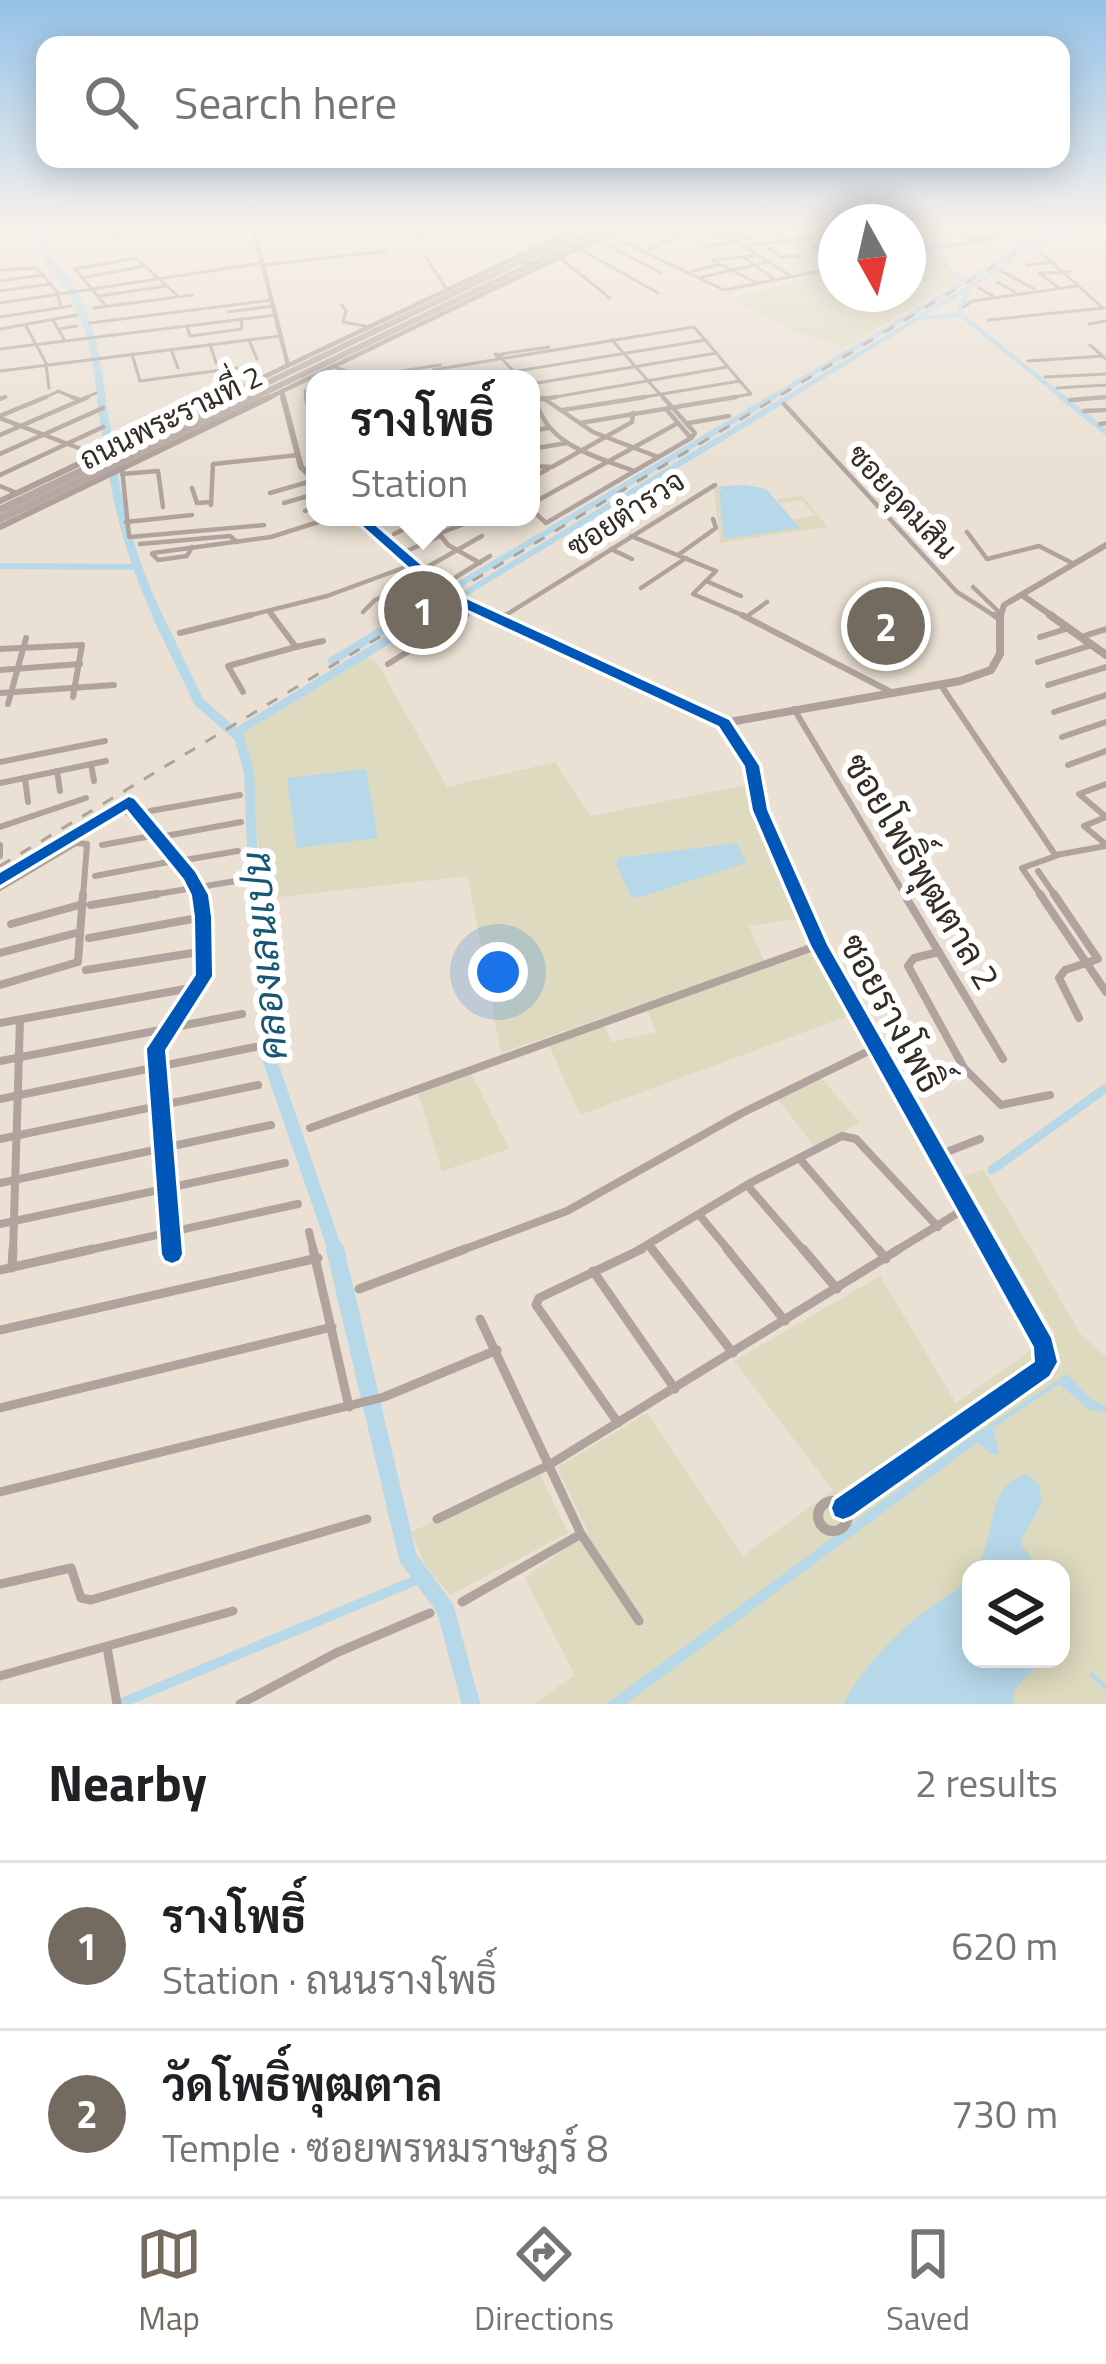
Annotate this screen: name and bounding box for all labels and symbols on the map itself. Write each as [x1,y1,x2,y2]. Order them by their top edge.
north arrow [818,204,926,312]
street label: ถนนพระรามที่ 2 [70,351,270,481]
street label: ซอยอุดมสิน [837,433,969,570]
street label: ซอยตำรวจ [557,458,694,569]
pin: 1 [384,565,462,655]
pin: 2 [847,581,925,671]
street label: ซอยโพธิ์พุฒตาล 2 [830,741,1017,999]
water label: คลองเลนเปน [225,849,302,1063]
street label: ซอยรางโพธิ์ [826,922,961,1102]
your location [468,942,528,1002]

